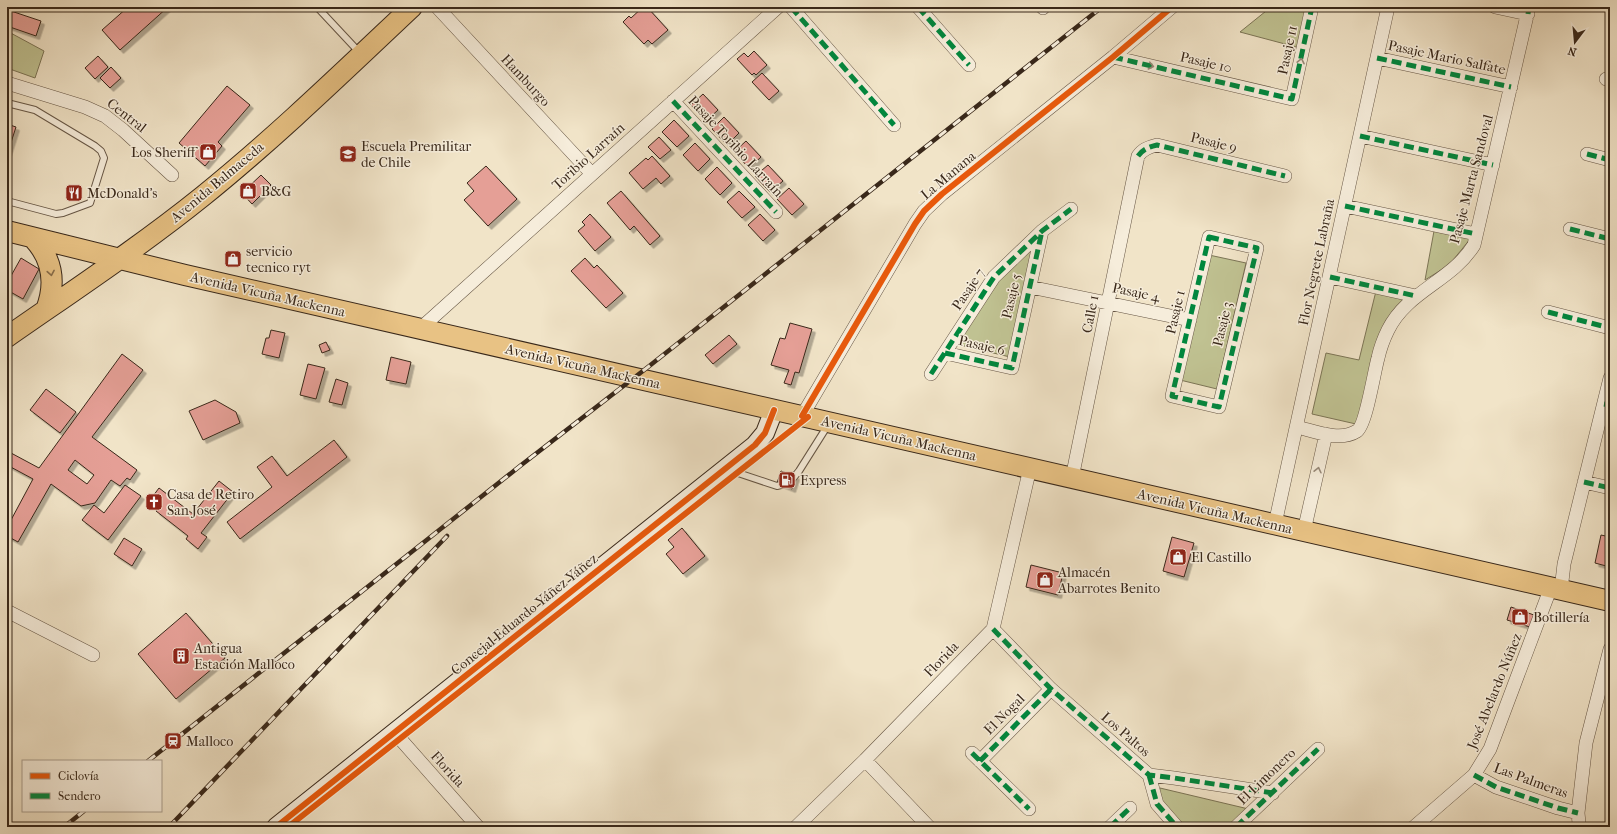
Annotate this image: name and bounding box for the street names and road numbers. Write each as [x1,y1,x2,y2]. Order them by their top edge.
street label: Pasaje 11 [1274,24,1301,76]
street label: Pasaje Mario Salfate [1387,37,1507,78]
street label: Pasaje 10 [1178,48,1233,77]
street label: Hamburgo [497,51,554,110]
street label: Pasaje Toribio Larraín [684,92,787,200]
street label: Central [103,95,150,136]
street label: Pasaje Marta Sandoval [1446,113,1497,246]
street label: Toribio Larraín [548,119,628,194]
street label: Pasaje 9 [1189,129,1239,156]
street label: Avenida Balmaceda [166,138,268,227]
street label: La Manana [917,147,980,203]
street label: Flor Negrete Labraña [1295,197,1338,327]
street label: Pasaje 7 [948,265,989,313]
street label: Avenida Vicuña Mackenna [188,268,348,321]
street label: Pasaje 5 [998,272,1025,320]
street label: Pasaje 4 [1111,279,1162,306]
street label: Pasaje 1 [1162,288,1189,336]
street label: Calle 1 [1078,294,1103,335]
street label: Pasaje 3 [1209,300,1236,348]
street label: Pasaje 6 [957,332,1007,359]
street label: Avenida Vicuña Mackenna [503,340,663,393]
street label: Avenida Vicuña Mackenna [819,412,979,465]
street label: Avenida Vicuña Mackenna [1135,485,1295,538]
street label: Concejal Eduardo Yáñez Yáñez [448,550,601,679]
street label: José Abelardo Núñez [1463,631,1526,753]
street label: Florida [920,638,963,681]
street label: El Nogal [980,690,1028,738]
street label: Los Paltos [1098,708,1154,760]
street label: El Limonero [1234,744,1299,808]
street label: Florida [427,748,469,791]
street label: Las Palmeras [1491,759,1570,802]

